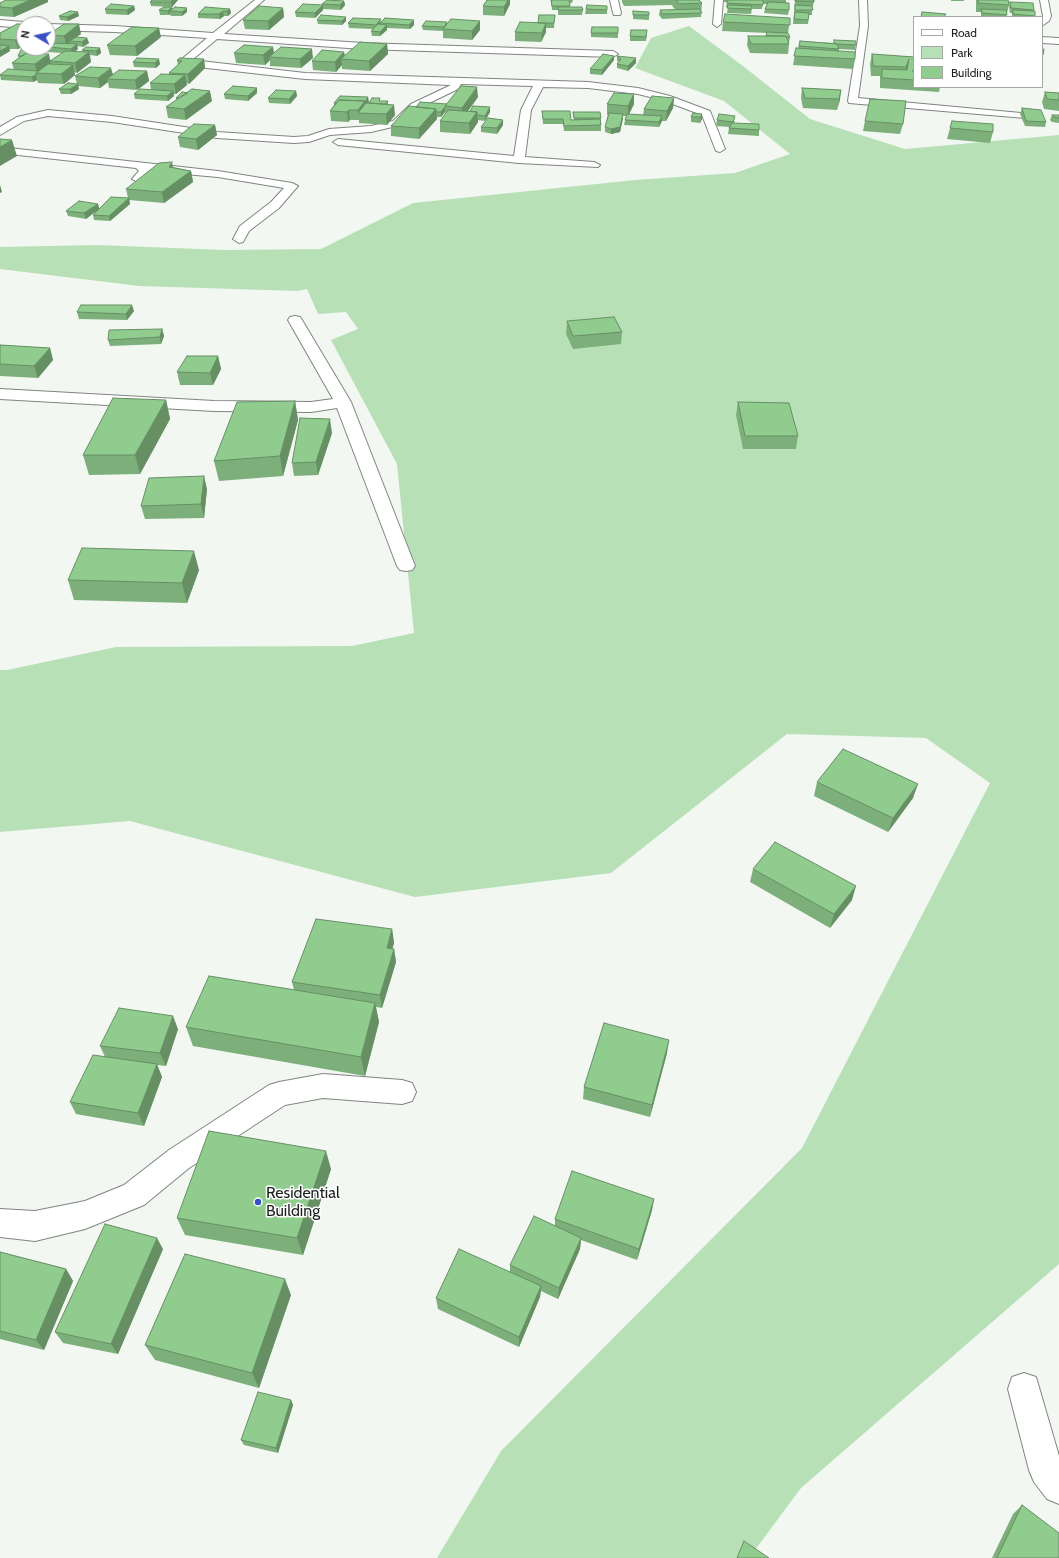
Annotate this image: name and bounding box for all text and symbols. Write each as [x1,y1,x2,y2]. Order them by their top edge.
north arrow [16,16,56,56]
legend [913,16,1043,88]
text: Road [951,25,977,40]
text: N [18,29,33,39]
text: Park [951,45,973,60]
text: Building [951,65,992,80]
place label: Residential Building [266,1183,340,1221]
marker: Residential Building [253,1197,263,1207]

